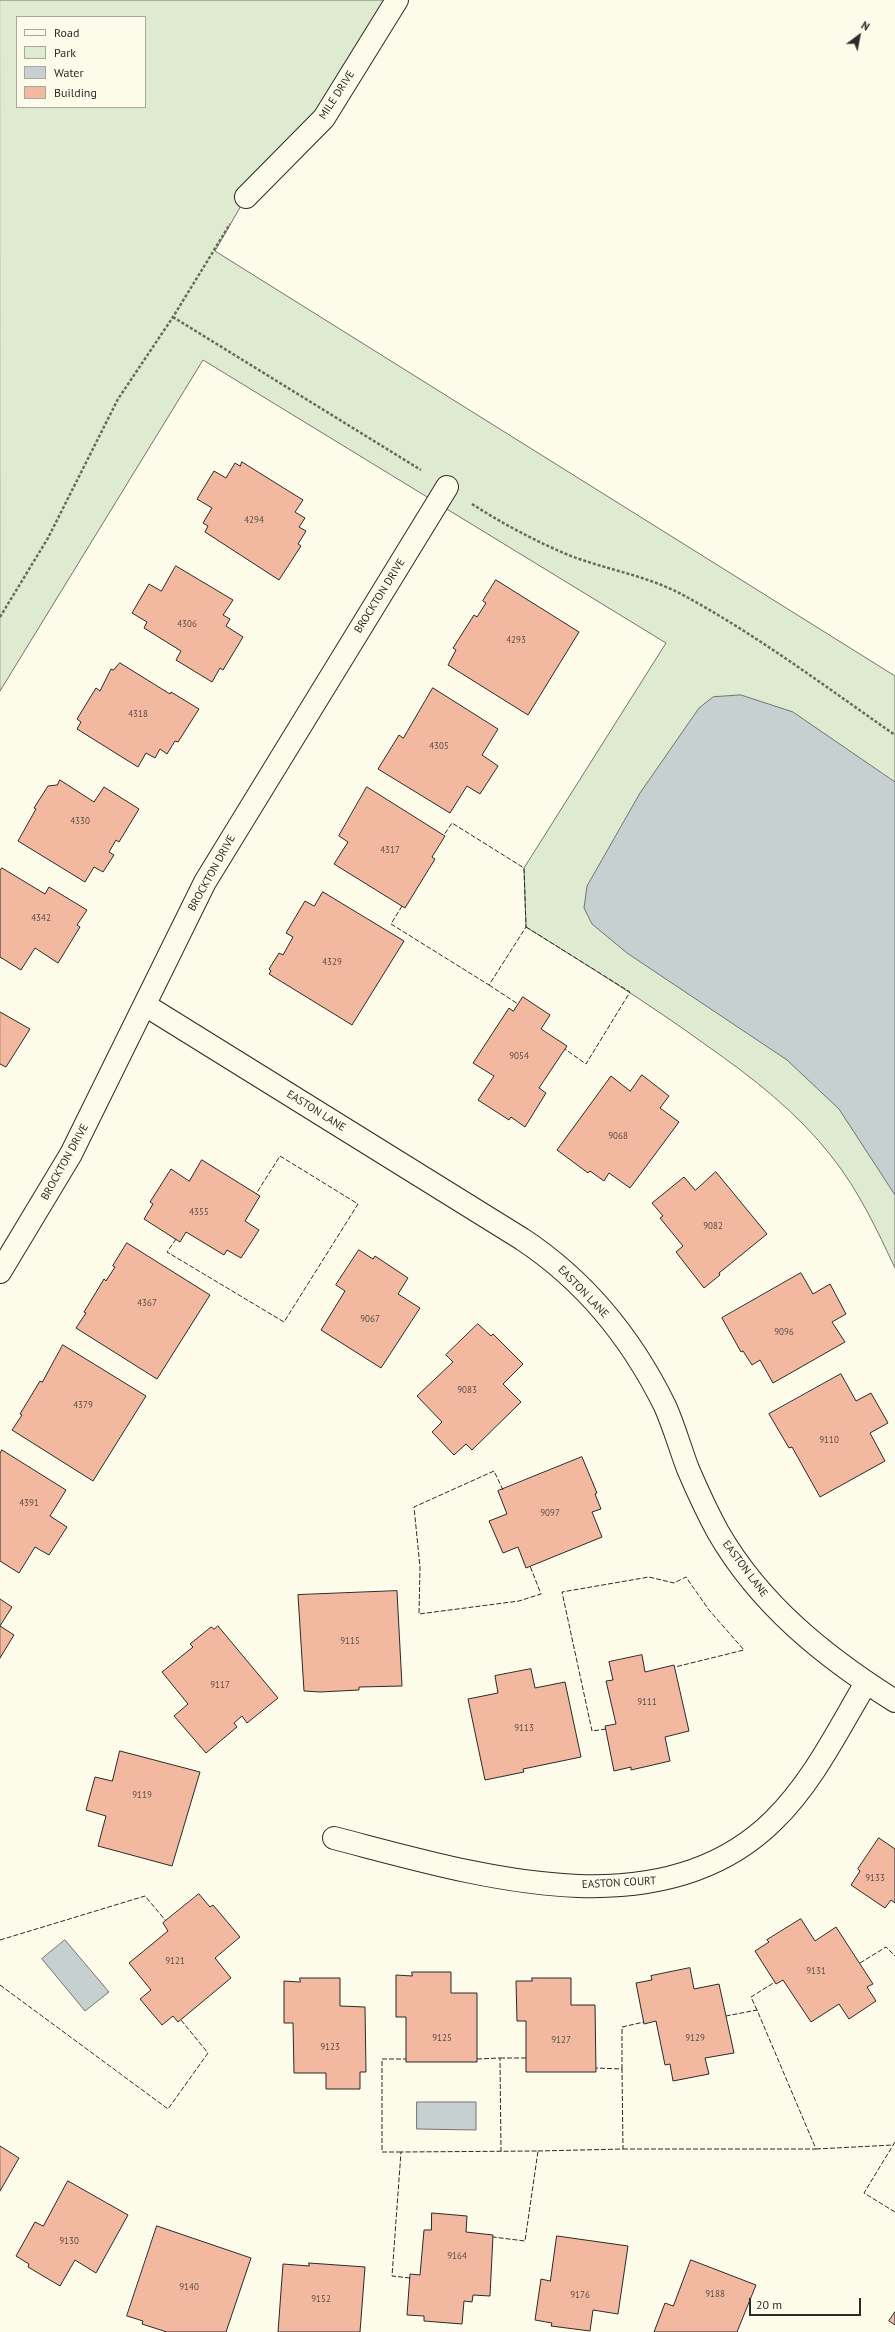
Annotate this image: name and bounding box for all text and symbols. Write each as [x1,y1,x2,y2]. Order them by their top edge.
legend [16,16,146,108]
north arrow [839,16,879,56]
text: N [859,18,872,34]
text: Road [54,25,79,40]
text: Park [54,45,76,60]
text: Water [54,65,84,80]
street label: MILE DRIVE [316,68,358,122]
text: Building [54,85,97,100]
house number: 4294 [244,515,264,525]
street label: BROCKTON DRIVE [352,556,408,636]
house number: 4306 [177,619,197,629]
house number: 4293 [506,635,526,645]
house number: 4318 [128,709,148,719]
house number: 4305 [429,741,449,751]
house number: 4330 [70,816,90,826]
street label: BROCKTON DRIVE [186,833,238,913]
house number: 4317 [380,845,400,855]
house number: 4342 [31,913,51,923]
house number: 4329 [322,957,342,967]
house number: 9054 [509,1051,529,1061]
street label: EASTON LANE [284,1088,348,1134]
street label: BROCKTON DRIVE [39,1122,91,1202]
house number: 9068 [608,1131,628,1141]
house number: 4355 [189,1207,209,1217]
house number: 9082 [703,1221,723,1231]
street label: EASTON LANE [555,1263,611,1321]
house number: 4367 [137,1298,157,1308]
house number: 9067 [360,1314,380,1324]
house number: 9096 [774,1327,794,1337]
house number: 9083 [457,1385,477,1395]
house number: 4379 [73,1400,93,1410]
house number: 9110 [819,1435,839,1445]
house number: 4391 [19,1498,39,1508]
house number: 9097 [540,1508,560,1518]
street label: EASTON LANE [720,1538,770,1600]
house number: 9115 [340,1636,360,1646]
house number: 9117 [210,1680,230,1690]
house number: 9111 [637,1697,657,1707]
house number: 9113 [514,1723,534,1733]
house number: 9119 [132,1790,152,1800]
house number: 9133 [865,1873,885,1883]
street label: EASTON COURT [582,1874,656,1892]
house number: 9121 [165,1956,185,1966]
house number: 9131 [806,1966,826,1976]
house number: 9125 [432,2033,452,2043]
house number: 9129 [685,2033,705,2043]
house number: 9127 [551,2035,571,2045]
house number: 9123 [320,2042,340,2052]
house number: 9130 [59,2236,79,2246]
house number: 9164 [447,2251,467,2261]
house number: 9140 [179,2282,199,2292]
house number: 9188 [705,2289,725,2299]
house number: 9176 [570,2290,590,2300]
scale bar [751,2290,863,2316]
house number: 9152 [311,2294,331,2304]
text: 20 m [756,2297,782,2312]

